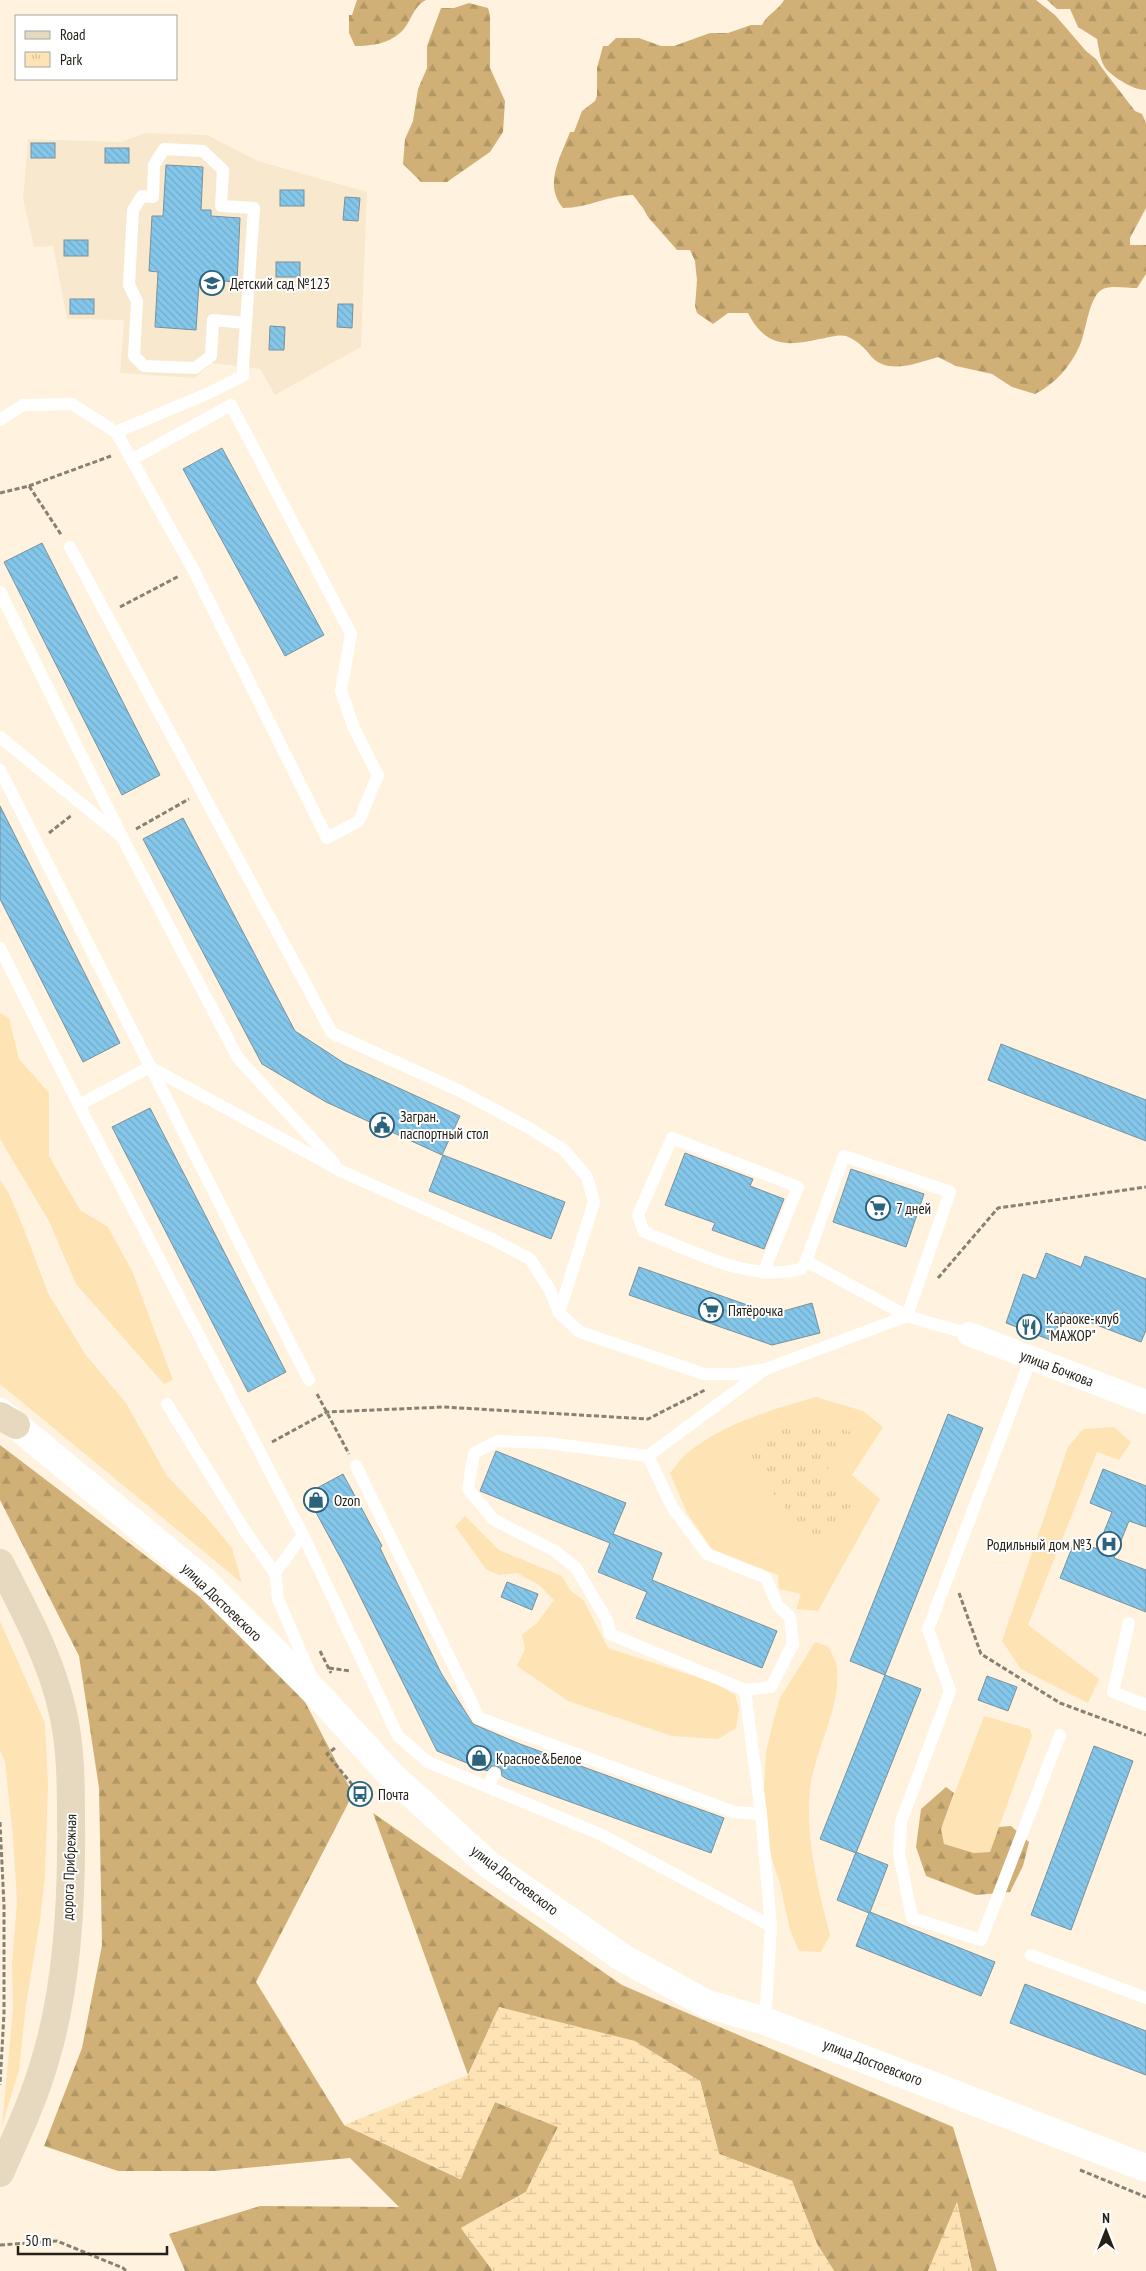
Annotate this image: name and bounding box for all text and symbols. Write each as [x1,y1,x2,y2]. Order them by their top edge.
legend [15,15,178,80]
text: Road [60,25,86,44]
text: Park [60,50,82,69]
school or university icon: Детский сад №123 [199,270,225,296]
place label: Детский сад №123 [230,274,330,293]
place label: Загран. паспортный стол [400,1107,489,1143]
public building icon: Загран. паспортный стол [369,1112,395,1138]
supermarket icon: 7 дней [865,1195,891,1221]
place label: 7 дней [896,1199,931,1218]
supermarket icon: Пятёрочка [698,1297,724,1323]
place label: Пятёрочка [728,1301,783,1320]
place label: Караоке-клуб "МАЖОР" [1046,1309,1119,1345]
restaurant icon: Караоке-клуб "МАЖОР" [1016,1314,1042,1340]
street label: улица Бочкова [1018,1345,1096,1391]
shop icon: Ozon [303,1487,329,1513]
place label: Ozon [334,1491,360,1510]
hospital icon: Родильный дом №3 [1096,1531,1122,1557]
place label: Родильный дом №3 [987,1535,1092,1554]
street label: улица Достоевского [178,1559,266,1645]
shop icon: Красное&Белое [466,1745,492,1771]
place label: Красное&Белое [496,1749,582,1768]
bus stop icon: Почта [347,1781,373,1807]
place label: Почта [378,1785,409,1804]
street label: дорога Прибрежная [58,1813,80,1920]
street label: улица Достоевского [467,1841,563,1919]
street label: улица Достоевского [821,2034,925,2090]
north arrow [1081,2206,1131,2256]
text: N [1102,2209,1110,2227]
scale bar [18,2224,166,2256]
text: 50 m [25,2231,51,2250]

